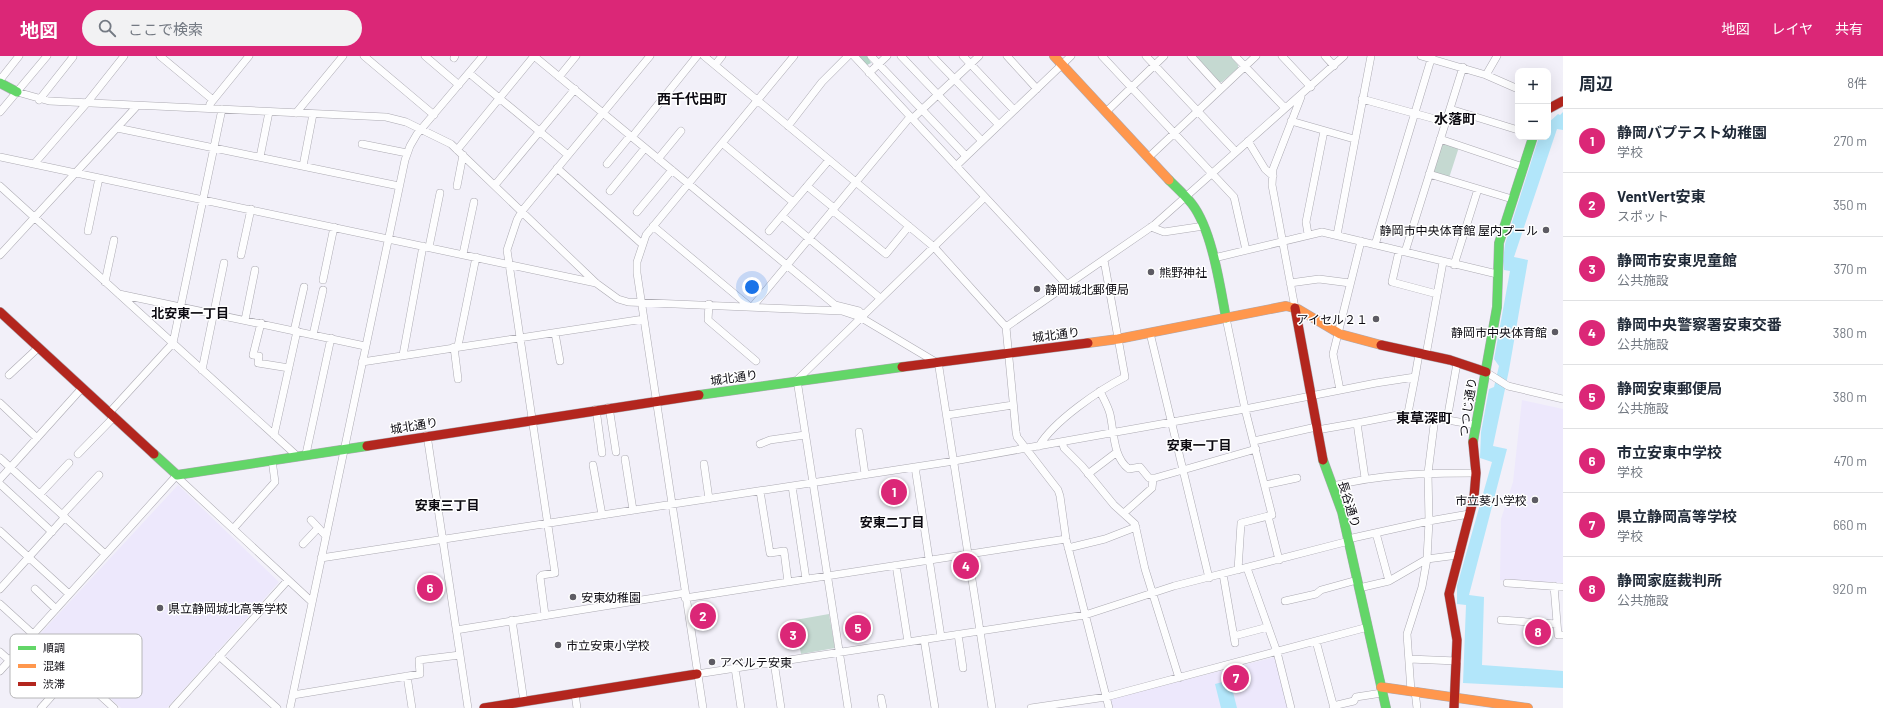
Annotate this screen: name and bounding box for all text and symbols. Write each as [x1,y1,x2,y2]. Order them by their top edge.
search box [82,10,362,46]
icon: search [96,17,118,39]
text: 地図 [20,18,58,41]
text: ここで検索 [128,20,203,38]
text: 地図 [1721,20,1749,37]
text: レイヤ [1771,20,1813,37]
text: 共有 [1835,20,1863,37]
map controls [1515,68,1551,140]
button: + [1515,68,1551,104]
text: 周辺 [1579,73,1613,93]
text: 8件 [1847,75,1867,91]
district label: 西千代田町 [657,90,727,107]
button: − [1515,104,1551,140]
district label: 水落町 [1434,110,1476,127]
text: 静岡バプテスト幼稚園 [1617,123,1767,141]
text: 1 [1590,133,1594,149]
text: 270 m [1833,133,1867,149]
text: 学校 [1617,144,1643,160]
text: VentVert安東 [1617,187,1706,205]
text: 2 [1588,197,1596,213]
text: 350 m [1833,197,1867,213]
text: スポット [1617,208,1669,224]
place label: 静岡市中央体育館 屋内プール [1380,223,1538,237]
marker: 静岡市中央体育館 屋内プール [1541,225,1551,235]
text: 静岡市安東児童館 [1617,251,1737,269]
text: 3 [1588,261,1596,277]
text: 370 m [1833,261,1867,277]
place label: 熊野神社 [1159,265,1207,279]
marker: 熊野神社 [1146,267,1156,277]
text: 公共施設 [1617,272,1669,288]
your location [742,277,762,297]
place label: 静岡城北郵便局 [1045,282,1129,296]
marker: 静岡城北郵便局 [1032,284,1042,294]
district label: 北安東一丁目 [151,305,229,321]
place label: アイセル２１ [1297,312,1368,326]
marker: アイセル２１ [1371,314,1381,324]
text: 静岡中央警察署安東交番 [1617,315,1782,333]
street label: 城北通り [1031,324,1081,344]
place label: 静岡市中央体育館 [1451,325,1547,339]
text: 4 [1588,325,1596,341]
text: 380 m [1833,325,1867,341]
marker: 静岡市中央体育館 [1550,327,1560,337]
text: 公共施設 [1617,336,1669,352]
street label: 城北通り [709,367,759,387]
street label: つつじ通り [1455,376,1479,438]
text: 静岡安東郵便局 [1617,379,1722,397]
text: 5 [1588,389,1596,405]
text: 380 m [1833,389,1867,405]
text: 公共施設 [1617,400,1669,416]
district label: 東草深町 [1396,409,1452,426]
street label: 城北通り [389,414,439,436]
district label: 安東一丁目 [1166,437,1232,453]
text: 市立安東中学校 [1617,443,1722,461]
text: 6 [1589,453,1595,469]
text: 470 m [1833,453,1867,469]
text: 学校 [1617,464,1643,480]
pin: 1 [881,477,907,507]
street label: 長谷通り [1336,479,1364,529]
place label: 市立葵小学校 [1455,493,1527,507]
marker: 市立葵小学校 [1530,495,1540,505]
district label: 安東三丁目 [414,497,480,513]
text: 県立静岡高等学校 [1617,507,1737,525]
district label: 安東二丁目 [859,514,925,530]
text: 7 [1589,517,1595,533]
text: 660 m [1833,517,1867,533]
text: 学校 [1617,528,1643,544]
pin: 4 [953,551,979,581]
text: 静岡家庭裁判所 [1617,571,1722,589]
pin: 6 [417,573,443,603]
text: 8 [1588,581,1596,597]
text: 920 m [1833,581,1867,597]
place label: 安東幼稚園 [581,590,641,604]
marker: 安東幼稚園 [568,592,578,602]
text: 公共施設 [1617,592,1669,608]
place label: 県立静岡城北高等学校 [168,601,288,615]
pin: 2 [690,601,716,631]
marker: 県立静岡城北高等学校 [155,603,165,613]
pin: 5 [845,613,871,643]
pin: 8 [1525,617,1551,647]
pin: 3 [780,620,806,650]
legend [10,634,142,698]
place label: 市立安東小学校 [566,638,650,652]
marker: 市立安東小学校 [553,640,563,650]
text: 順調 [43,641,65,654]
place label: アベルテ安東 [720,655,792,669]
marker: アベルテ安東 [707,657,717,667]
text: 混雑 [43,659,65,672]
pin: 7 [1223,663,1249,693]
text: 渋滞 [43,677,65,690]

